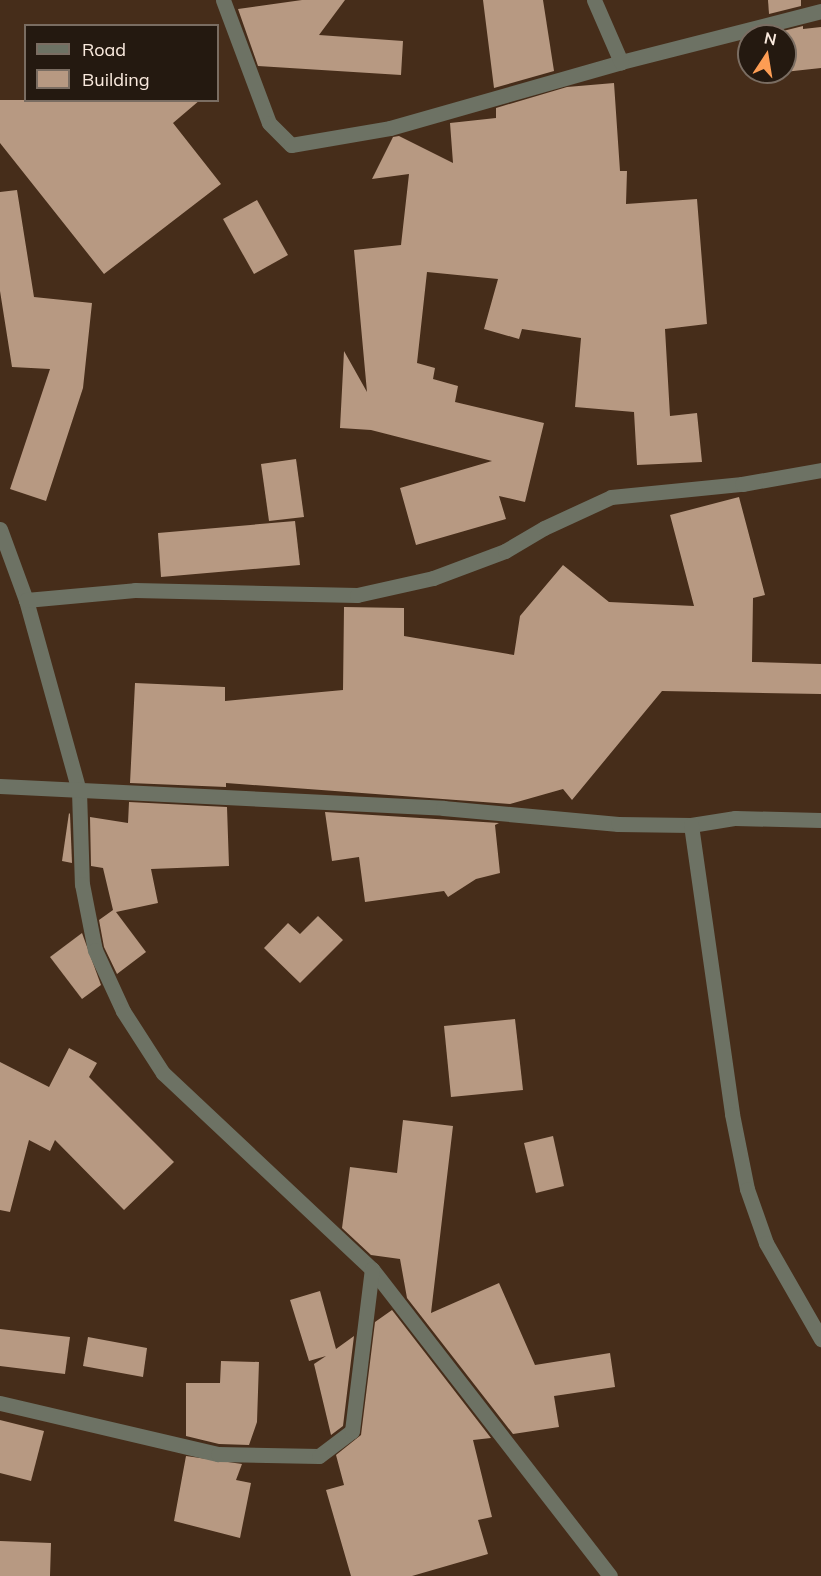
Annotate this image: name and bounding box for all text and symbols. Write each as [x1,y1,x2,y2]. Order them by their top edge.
legend [24,24,219,102]
north arrow [737,24,797,84]
text: N [762,27,778,49]
text: Road [82,38,126,61]
text: Building [82,68,150,91]

